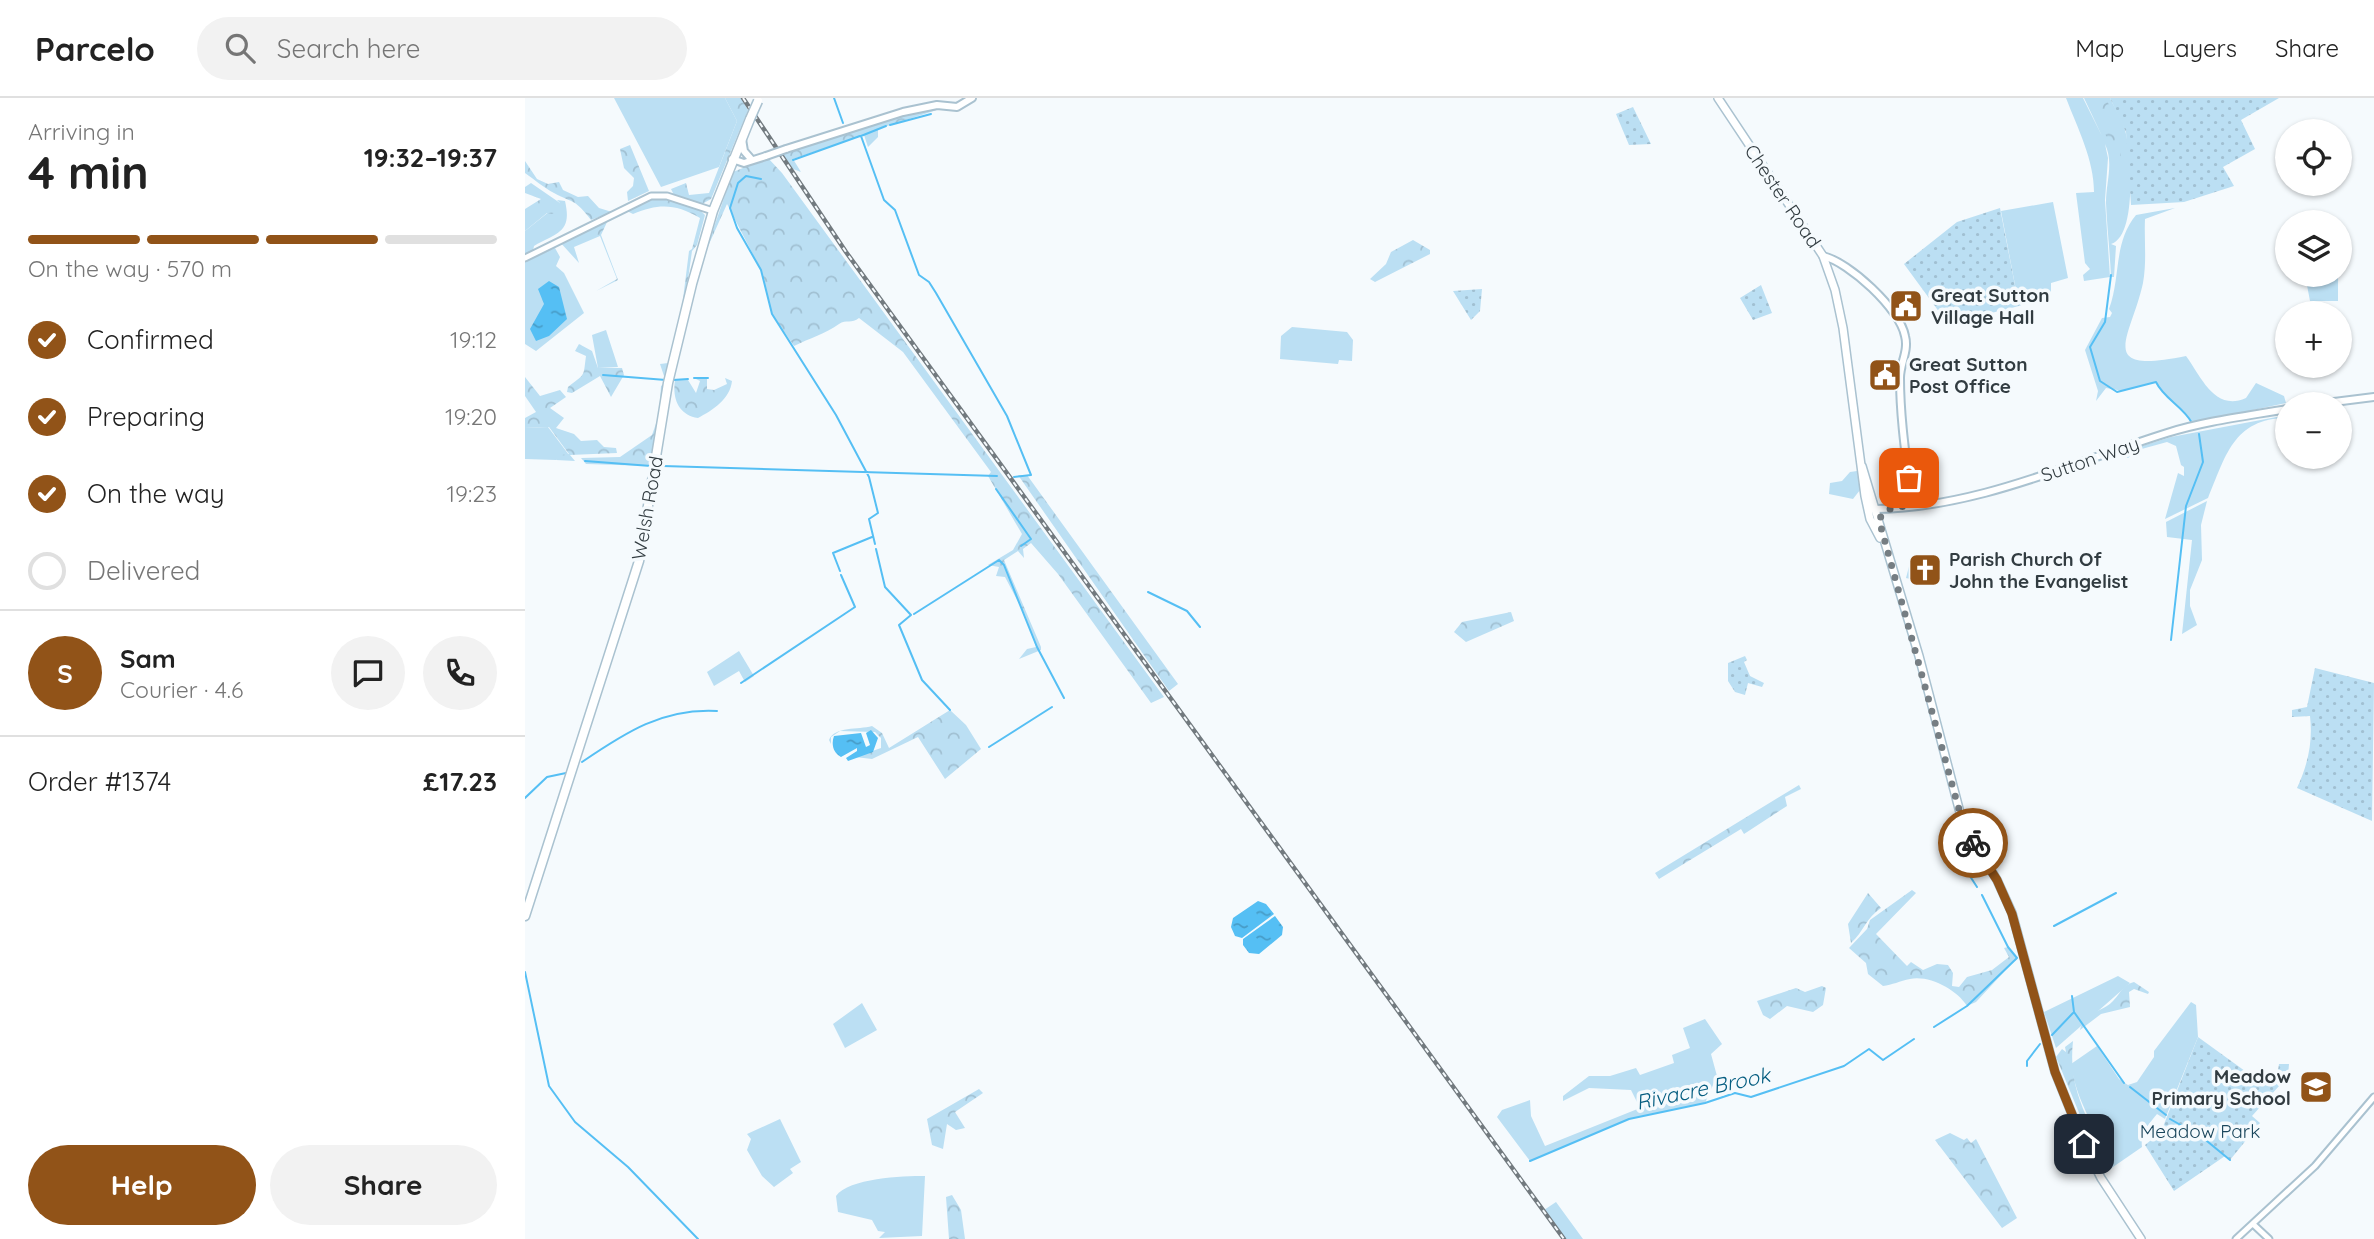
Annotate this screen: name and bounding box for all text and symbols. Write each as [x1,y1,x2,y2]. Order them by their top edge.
search box [197,17,687,80]
text: Parcelo [35,28,155,69]
icon: search [221,29,259,67]
text: Search here [277,32,420,65]
text: Map [2075,33,2124,63]
text: Layers [2162,33,2237,63]
text: Share [2275,33,2339,63]
text: Arriving in [28,117,135,146]
map controls [2275,119,2352,469]
button: locate [2275,119,2352,196]
street label: Chester Road [1740,140,1826,252]
text: 19:32–19:37 [364,141,497,174]
text: 4 min [28,143,149,201]
button: layers [2275,210,2352,287]
text: On the way · 570 m [28,254,232,283]
place label: Great Sutton Village Hall [1931,283,2049,329]
public building icon: Great Sutton Village Hall [1887,287,1925,325]
button: + [2275,301,2352,378]
icon: check [28,321,66,359]
text: Confirmed [87,323,214,356]
text: 19:12 [450,325,497,354]
place label: Great Sutton Post Office [1909,352,2027,398]
public building icon: Great Sutton Post Office [1866,356,1904,394]
button: − [2275,392,2352,469]
icon: check [28,398,66,436]
text: Preparing [87,400,205,433]
text: 19:20 [445,402,497,431]
street label: Sutton Way [2038,431,2142,487]
pin [1879,448,1939,508]
street label: Welsh Road [626,454,668,562]
icon: bag [1890,459,1928,497]
icon: check [28,475,66,513]
text: On the way [87,477,225,510]
text: 19:23 [447,479,497,508]
place label: Parish Church Of John the Evangelist [1949,547,2129,593]
church icon: Parish Church Of John the Evangelist [1906,551,1944,589]
text: Delivered [87,554,200,587]
button: chat [331,636,405,710]
button: phone [423,636,497,710]
text: Sam [120,642,176,675]
text: S [57,657,73,690]
text: Courier · 4.6 [120,675,243,704]
text: Order #1374 [28,765,171,798]
text: £17.23 [423,765,497,798]
courier [1938,808,2008,878]
icon: bike [1954,824,1992,862]
water label: Rivacre Brook [1633,1061,1774,1115]
place label: Meadow Primary School [2151,1064,2291,1110]
school or university icon: Meadow Primary School [2297,1068,2335,1106]
pin [2054,1114,2114,1174]
park label: Meadow Park [2140,1119,2260,1143]
icon: home [2065,1125,2103,1163]
button: Help [28,1145,256,1225]
button: Share [270,1145,497,1225]

